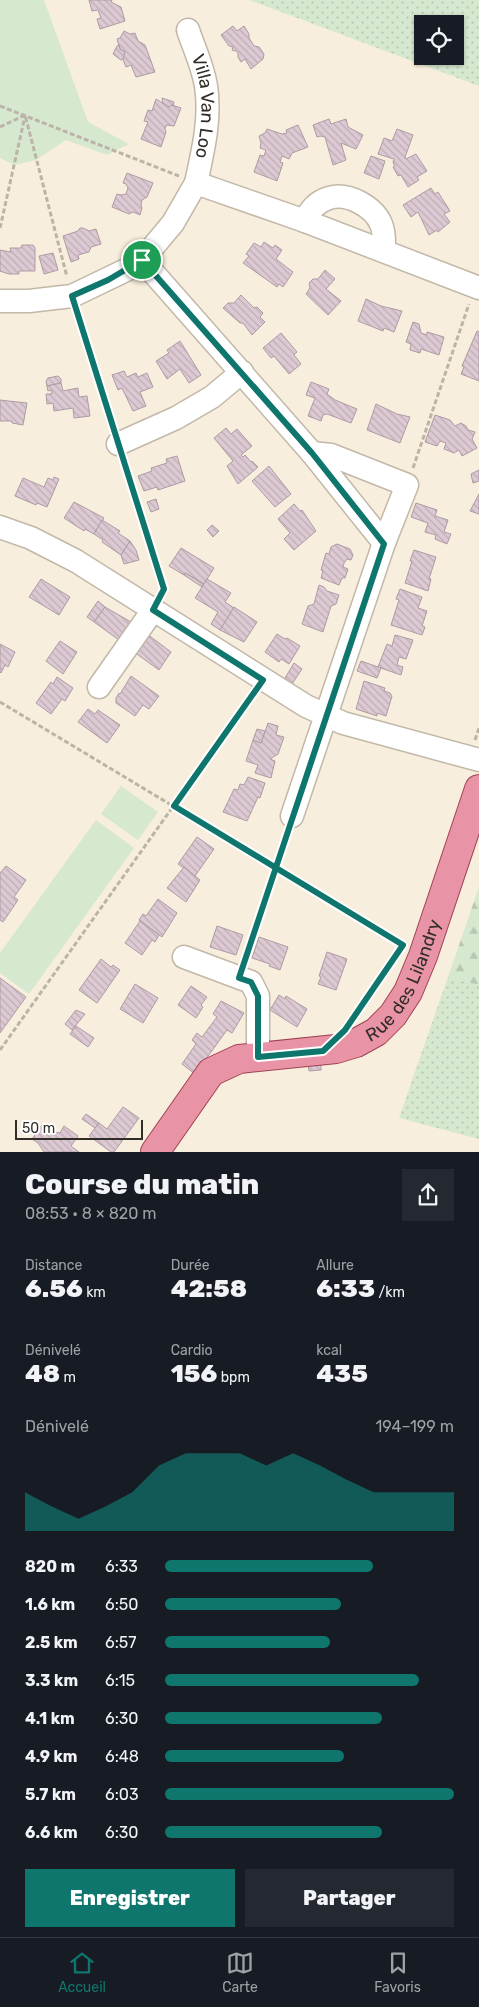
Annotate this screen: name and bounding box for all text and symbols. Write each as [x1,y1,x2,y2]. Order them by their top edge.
map controls [414,15,464,65]
button: locate [414,15,464,65]
street label: Villa Van Loo [187,51,219,160]
pin [121,239,163,281]
icon: arrive [128,246,156,274]
street label: Rue des Lilandry [362,916,446,1047]
scale bar [15,1117,142,1140]
text: 50 m [22,1120,55,1137]
text: Course du matin [25,1168,259,1201]
button: share [402,1169,454,1221]
text: 08:53 · 8 × 820 m [25,1204,157,1223]
text: Distance [25,1257,82,1274]
text: Durée [171,1257,210,1274]
text: Allure [316,1257,354,1274]
text: 6.56 [25,1274,83,1303]
text: 42:58 [171,1274,247,1303]
text: 6:33 [316,1274,375,1303]
text: km [83,1284,106,1301]
text: /km [375,1284,405,1301]
text: Dénivelé [25,1342,81,1359]
text: Cardio [171,1342,213,1359]
text: kcal [316,1342,342,1359]
text: 48 [25,1359,60,1388]
text: 156 [171,1359,217,1388]
text: 435 [316,1359,368,1388]
text: m [60,1369,76,1386]
text: bpm [217,1369,250,1386]
text: Dénivelé [25,1417,89,1436]
text: 194–199 m [375,1417,454,1436]
text: 820 m [25,1557,75,1576]
text: 6:33 [105,1557,138,1576]
text: 1.6 km [25,1595,75,1614]
text: 6:50 [105,1595,138,1614]
text: 2.5 km [25,1633,78,1652]
text: 6:57 [105,1633,136,1652]
text: 3.3 km [25,1671,78,1690]
text: 6:15 [105,1671,135,1690]
text: 4.1 km [25,1709,75,1728]
text: 6:30 [105,1709,139,1728]
text: 4.9 km [25,1747,77,1766]
text: 6:48 [105,1747,139,1766]
text: 5.7 km [25,1785,76,1804]
text: 6:03 [105,1785,139,1804]
text: 6.6 km [25,1823,78,1842]
text: 6:30 [105,1823,139,1842]
button: Enregistrer [25,1869,235,1927]
button: Partager [245,1869,454,1927]
tab: Accueil [58,1949,106,1996]
tab: Carte [222,1949,258,1996]
tab: Favoris [374,1949,421,1996]

